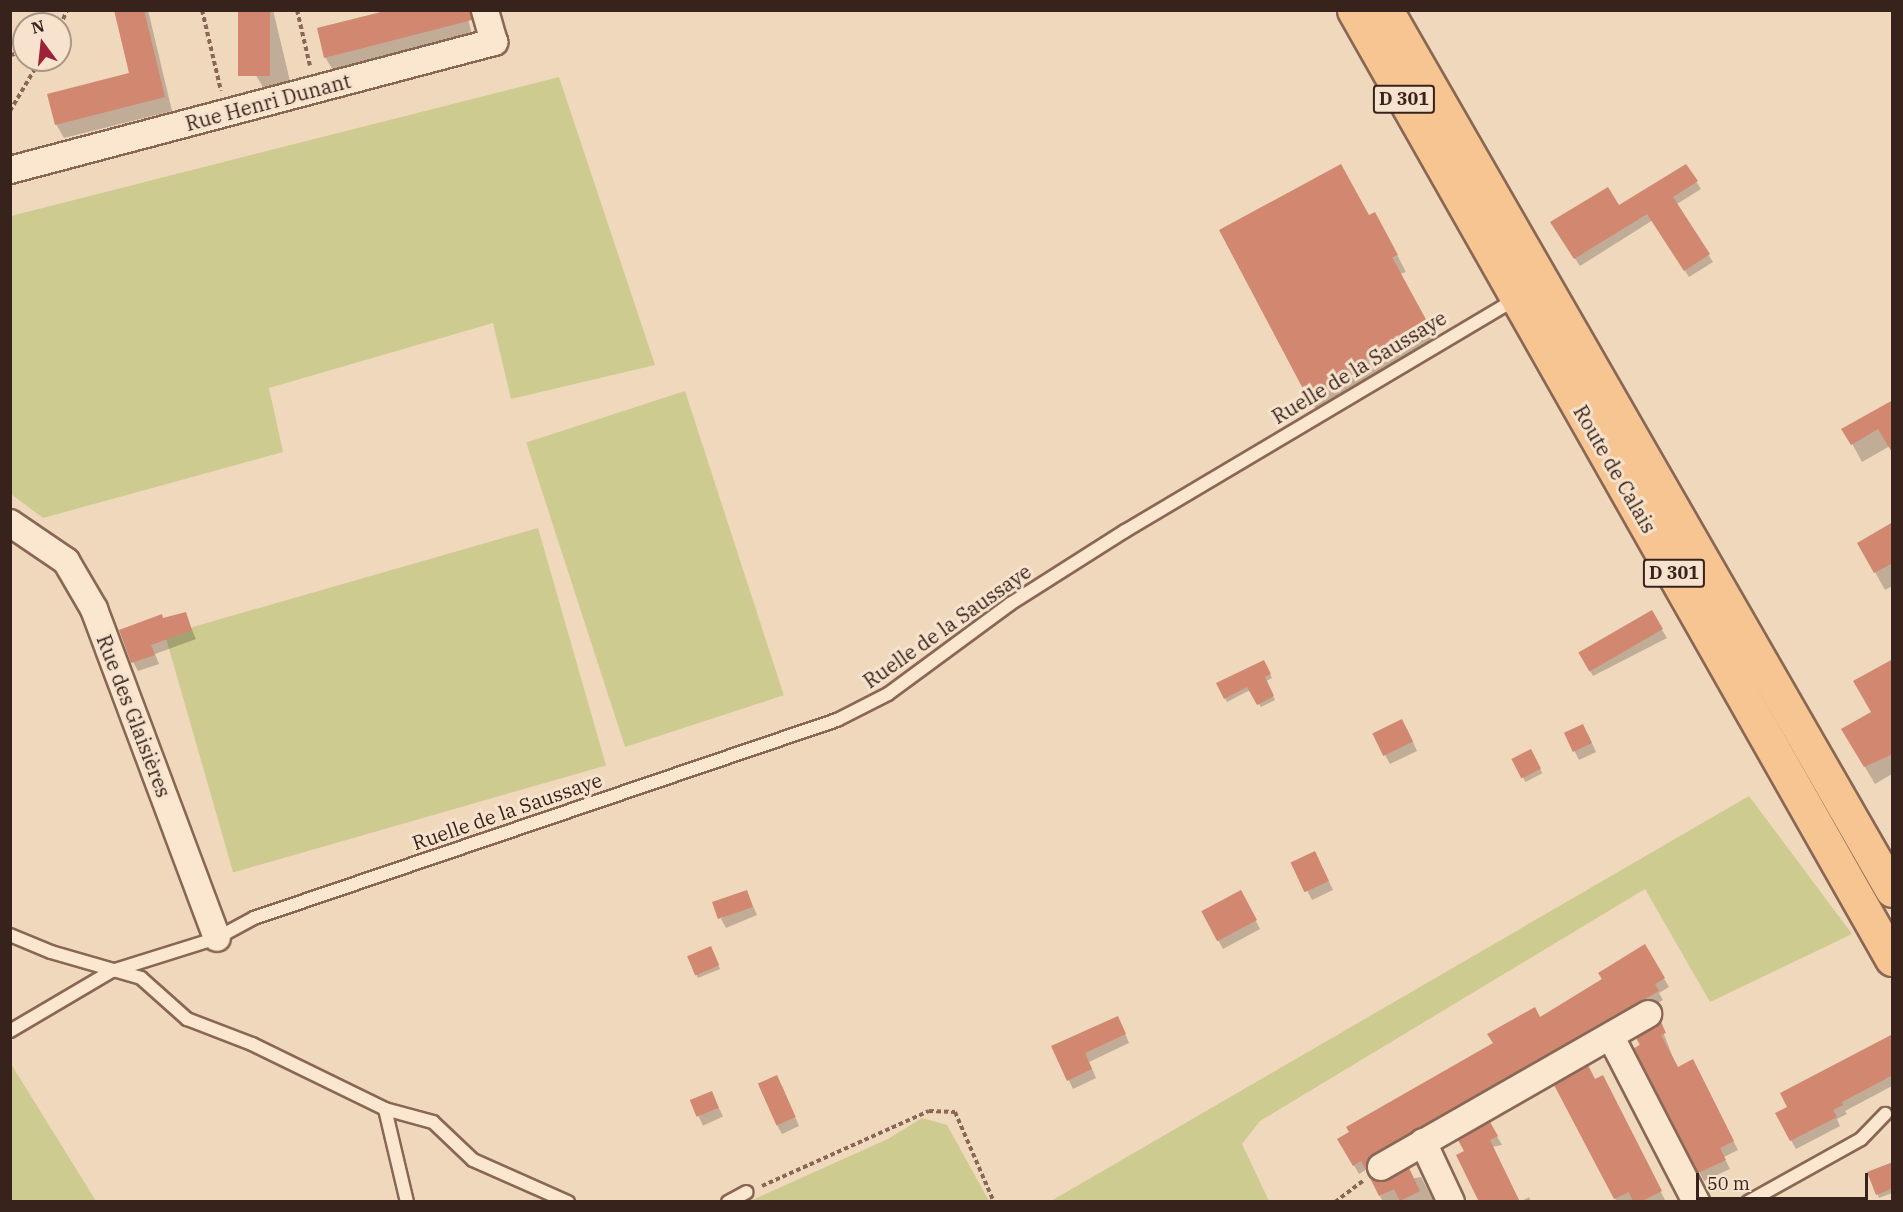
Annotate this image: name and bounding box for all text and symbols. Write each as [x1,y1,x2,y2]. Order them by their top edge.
north arrow [12,12,72,72]
text: N [29,15,47,38]
street label: Rue Henri Dunant [183,68,353,136]
road number: D 301 [1372,84,1436,114]
street label: Ruelle de la Saussaye [1267,305,1451,429]
street label: Route de Calais [1569,401,1661,537]
road number: D 301 [1642,558,1706,588]
street label: Ruelle de la Saussaye [859,559,1035,693]
street label: Rue des Glaisières [92,631,176,801]
street label: Ruelle de la Saussaye [409,767,605,855]
scale bar [1699,1161,1872,1199]
text: 50 m [1707,1172,1750,1195]

